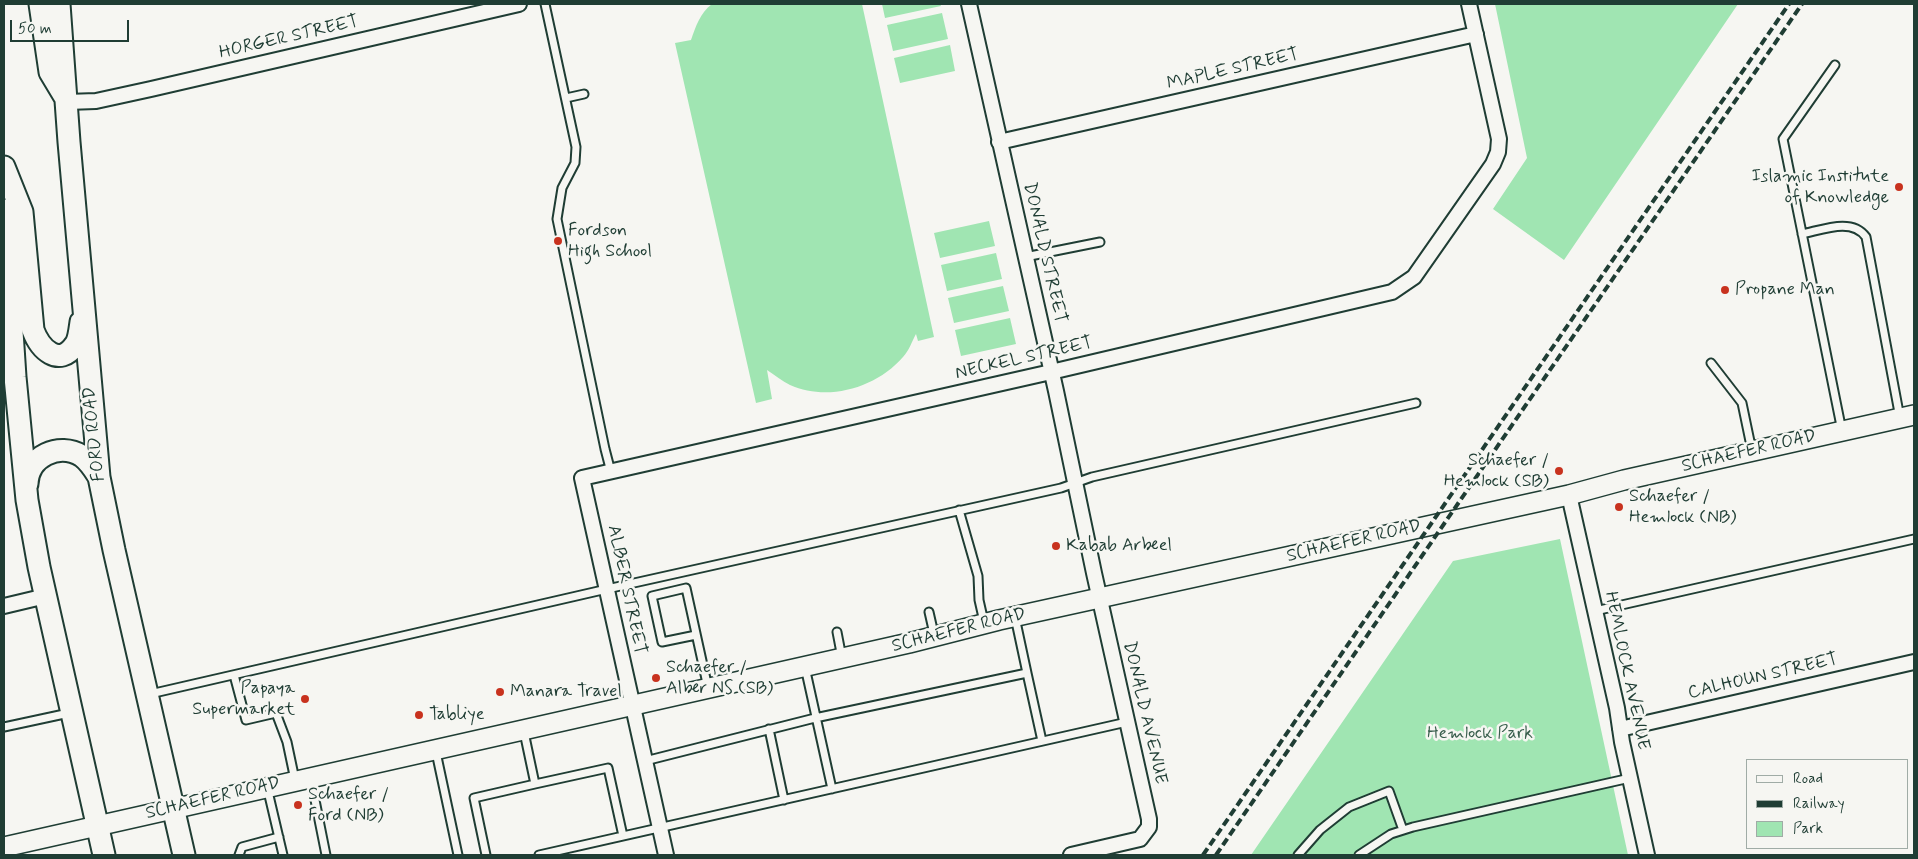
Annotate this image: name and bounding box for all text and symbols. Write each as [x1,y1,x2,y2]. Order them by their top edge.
scale bar [12,10,131,42]
street label: HORGER STREET [217,11,361,65]
text: 50 m [18,19,52,39]
street label: MAPLE STREET [1165,44,1301,96]
place label: Islamic Institute of Knowledge [1752,166,1889,208]
street label: DONALD STREET [1017,181,1071,325]
marker: Islamic Institute of Knowledge [1893,181,1905,193]
place label: Fordson High School [568,220,652,262]
marker: Fordson High School [552,235,564,247]
place label: Propane Man [1735,279,1835,301]
marker: Propane Man [1719,284,1731,296]
street label: NECKEL STREET [953,333,1095,385]
street label: FORD ROAD [79,385,111,483]
street label: SCHAEFER ROAD [1680,426,1818,478]
place label: Schaefer / Hemlock (SB) [1444,450,1549,492]
marker: Schaefer / Hemlock (SB) [1553,465,1565,477]
place label: Schaefer / Hemlock (NB) [1629,486,1736,528]
marker: Schaefer / Hemlock (NB) [1613,501,1625,513]
street label: SCHAEFER ROAD [1285,516,1423,568]
street label: ALBER STREET [602,523,650,657]
place label: Kabab Arbeel [1066,535,1172,557]
marker: Kabab Arbeel [1050,540,1062,552]
street label: HEMLOCK AVENUE [1599,590,1653,752]
street label: SCHAEFER ROAD [890,604,1028,658]
street label: DONALD AVENUE [1117,639,1171,787]
street label: CALHOUN STREET [1686,649,1840,705]
place label: Schaefer / Alber NS (SB) [666,657,773,700]
marker: Schaefer / Alber NS (SB) [650,672,662,684]
place label: Papaya Supermarket [192,678,295,721]
place label: Manara Travel [510,681,622,703]
marker: Manara Travel [494,686,506,698]
marker: Papaya Supermarket [299,693,311,705]
place label: Tabliye [429,704,485,726]
marker: Tabliye [413,709,425,721]
park label: Hemlock Park [1427,723,1533,745]
legend [1746,759,1908,849]
text: Road [1793,769,1823,789]
street label: SCHAEFER ROAD [144,773,282,825]
place label: Schaefer / Ford (NB) [308,784,389,826]
text: Railway [1793,794,1845,814]
marker: Schaefer / Ford (NB) [292,799,304,811]
text: Park [1793,819,1823,839]

